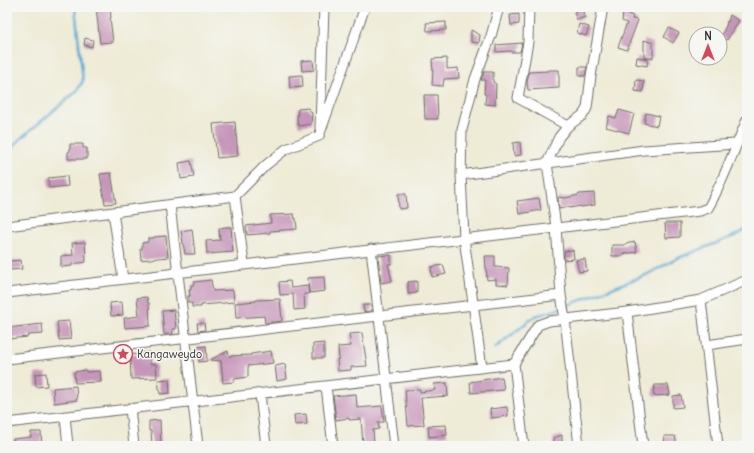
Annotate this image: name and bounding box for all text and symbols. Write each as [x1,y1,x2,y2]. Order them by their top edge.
north arrow [688,26,728,66]
text: N [704,29,712,43]
place icon: Kangaweydo [112,343,134,365]
place label: Kangaweydo [137,347,202,361]

